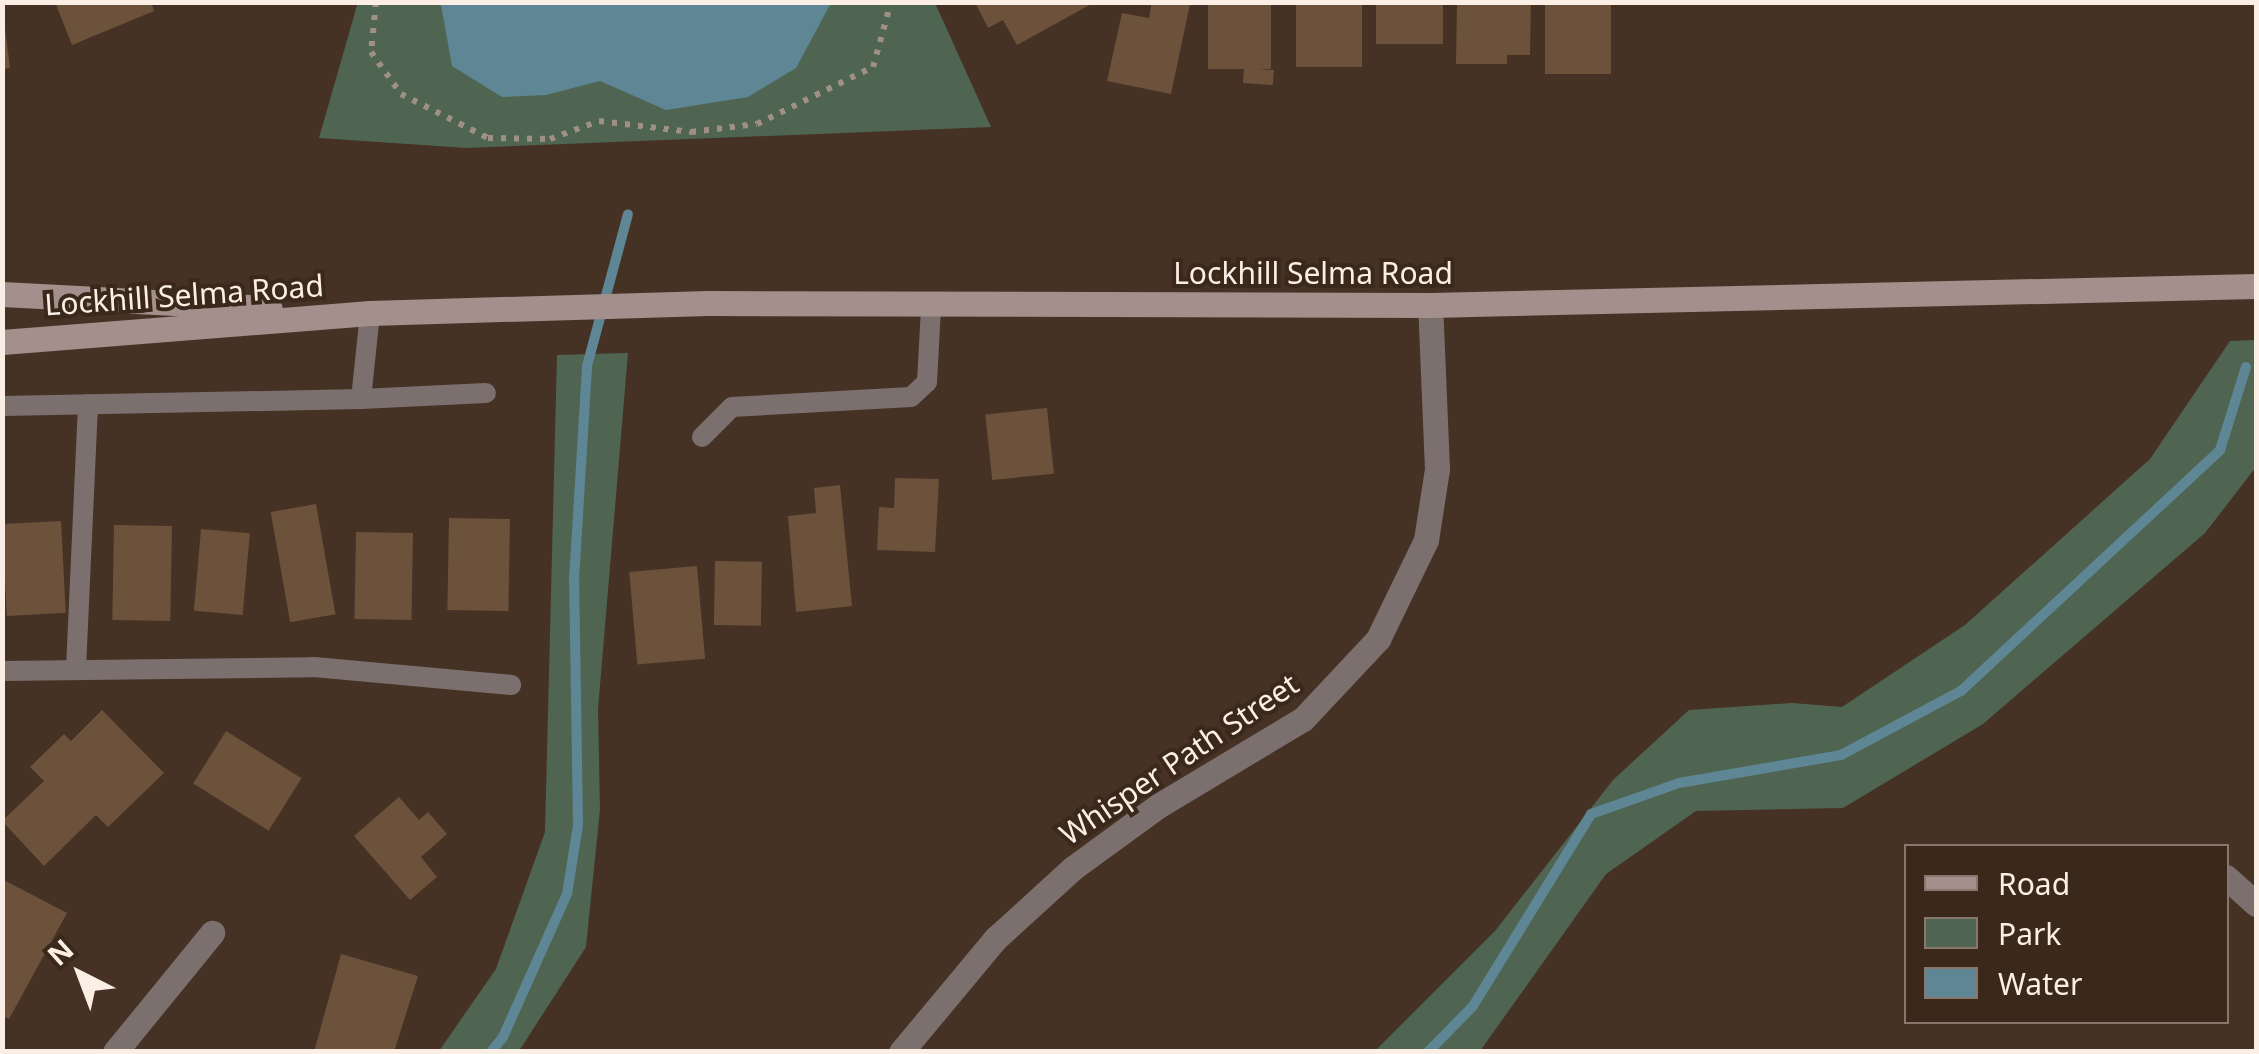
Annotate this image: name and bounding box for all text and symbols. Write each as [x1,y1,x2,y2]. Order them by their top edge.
street label: Lockhill Selma Road [1173,255,1453,291]
street label: Lockhill Selma Road [43,267,325,323]
street label: Whisper Path Street [1053,666,1305,852]
legend [1904,844,2229,1024]
text: Road [1998,863,2070,904]
text: Park [1998,913,2061,954]
north arrow [30,924,130,1024]
text: N [39,930,81,973]
text: Water [1998,963,2082,1004]

